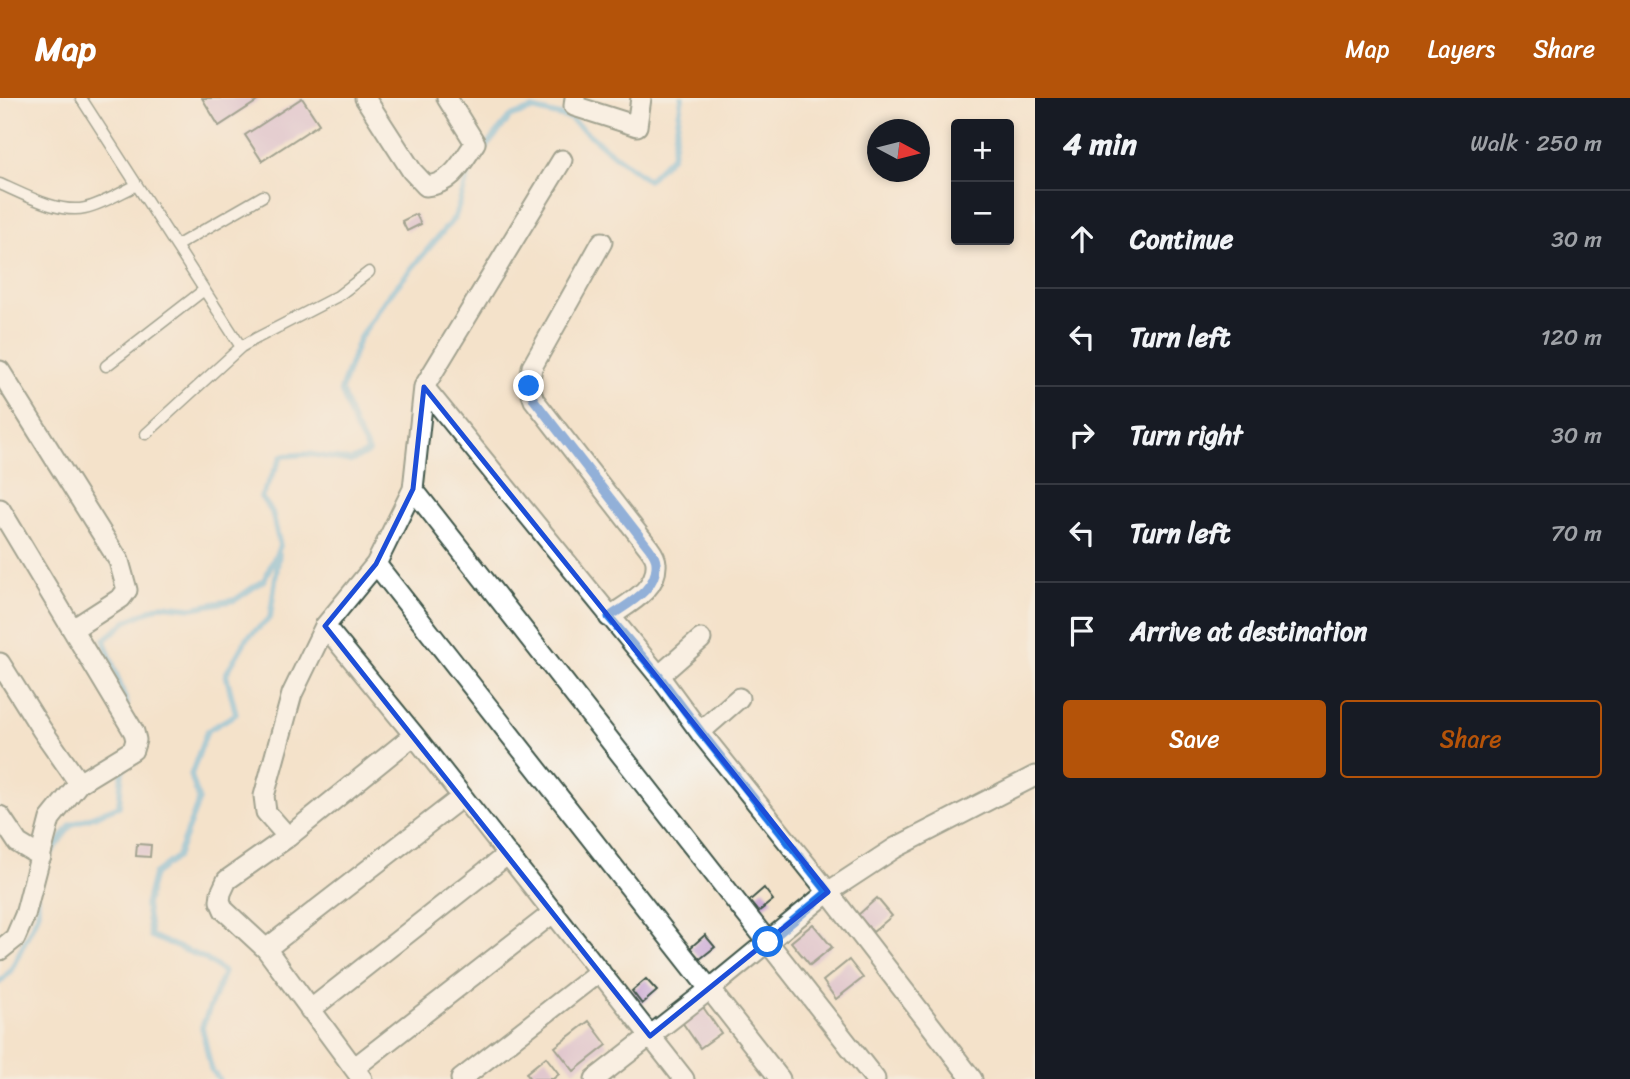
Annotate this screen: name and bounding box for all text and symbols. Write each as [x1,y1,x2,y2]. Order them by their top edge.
text: Map [35,20,96,78]
text: Map [1345,28,1390,70]
text: Layers [1428,28,1495,70]
text: Share [1533,28,1595,70]
text: 4 min [1063,117,1137,171]
north arrow [867,119,930,182]
map controls [951,119,1014,245]
button: + [951,119,1014,182]
text: Walk · 250 m [1470,123,1602,164]
button: − [951,182,1014,245]
text: Continue [1130,216,1233,262]
text: 30 m [1551,219,1602,260]
icon: ahead [1063,220,1101,258]
text: Turn left [1130,314,1230,360]
text: 120 m [1541,317,1602,358]
icon: left [1063,318,1101,356]
route end [513,370,544,401]
text: Turn right [1130,412,1243,458]
text: 30 m [1551,415,1602,456]
icon: right [1063,416,1101,454]
text: Turn left [1130,510,1230,556]
text: 70 m [1551,513,1602,554]
icon: left [1063,514,1101,552]
text: Arrive at destination [1130,608,1367,654]
icon: arrive [1063,612,1101,650]
button: Save [1063,700,1326,778]
button: Share [1340,700,1602,778]
route start [752,926,783,957]

